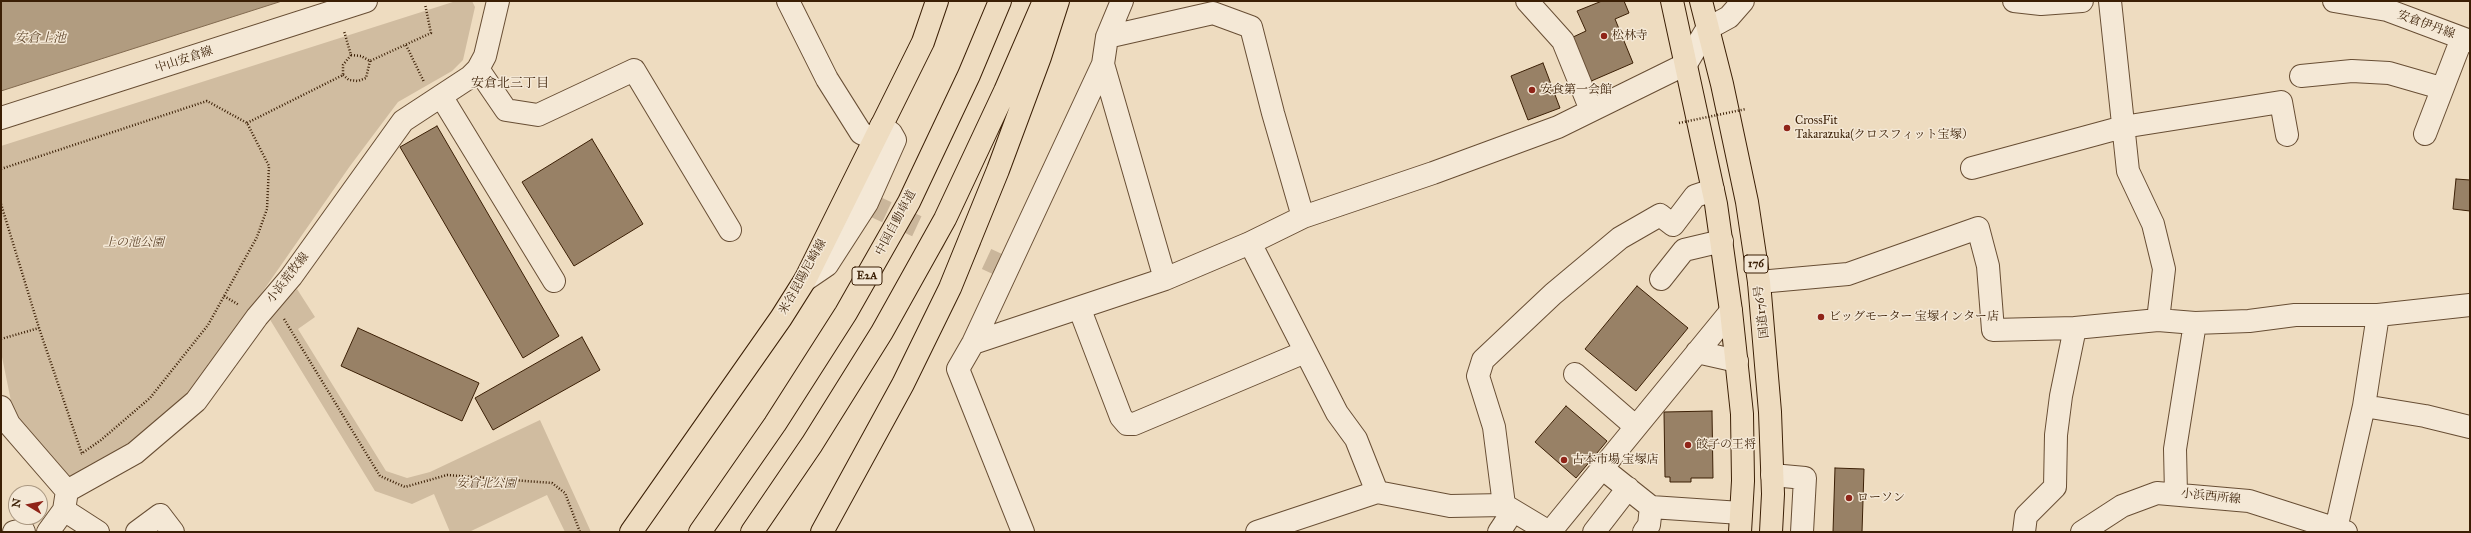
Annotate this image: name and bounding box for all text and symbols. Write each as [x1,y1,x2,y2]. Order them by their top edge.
street label: 安倉伊丹線 [2395,8,2457,42]
place label: 松林寺 [1612,29,1648,43]
water label: 安倉上池 [14,31,66,47]
marker: 松林寺 [1599,31,1609,41]
street label: 中山安倉線 [153,44,215,76]
district label: 安倉北三丁目 [471,76,549,92]
place label: 安食第一会館 [1540,83,1612,97]
marker: 安食第一会館 [1527,85,1537,95]
place label: CrossFit Takarazuka(クロスフィット宝塚） [1795,114,1974,142]
marker: CrossFit Takarazuka(クロスフィット宝塚） [1782,123,1792,133]
street label: 中国自動車道 [873,188,919,258]
park label: 上の池公園 [104,236,164,250]
street label: 米谷昆陽尼崎線 [776,237,830,317]
street label: 小浜荒牧線 [264,250,312,306]
road number: 176 [1744,255,1768,273]
road number: E2A [852,267,882,285]
street label: 国道176号 [1752,285,1772,339]
place label: ビッグモーター 宝塚インター店 [1829,310,1999,324]
marker: ビッグモーター 宝塚インター店 [1816,312,1826,322]
place label: 餃子の王将 [1696,438,1756,452]
marker: 餃子の王将 [1683,440,1693,450]
place label: 古本市場 宝塚店 [1572,453,1659,467]
marker: 古本市場 宝塚店 [1559,455,1569,465]
park label: 安倉北公園 [456,477,516,491]
north arrow [8,485,48,525]
street label: 小浜西所線 [2180,487,2242,507]
place label: ローソン [1857,491,1905,505]
marker: ローソン [1844,493,1854,503]
text: N [9,497,24,509]

